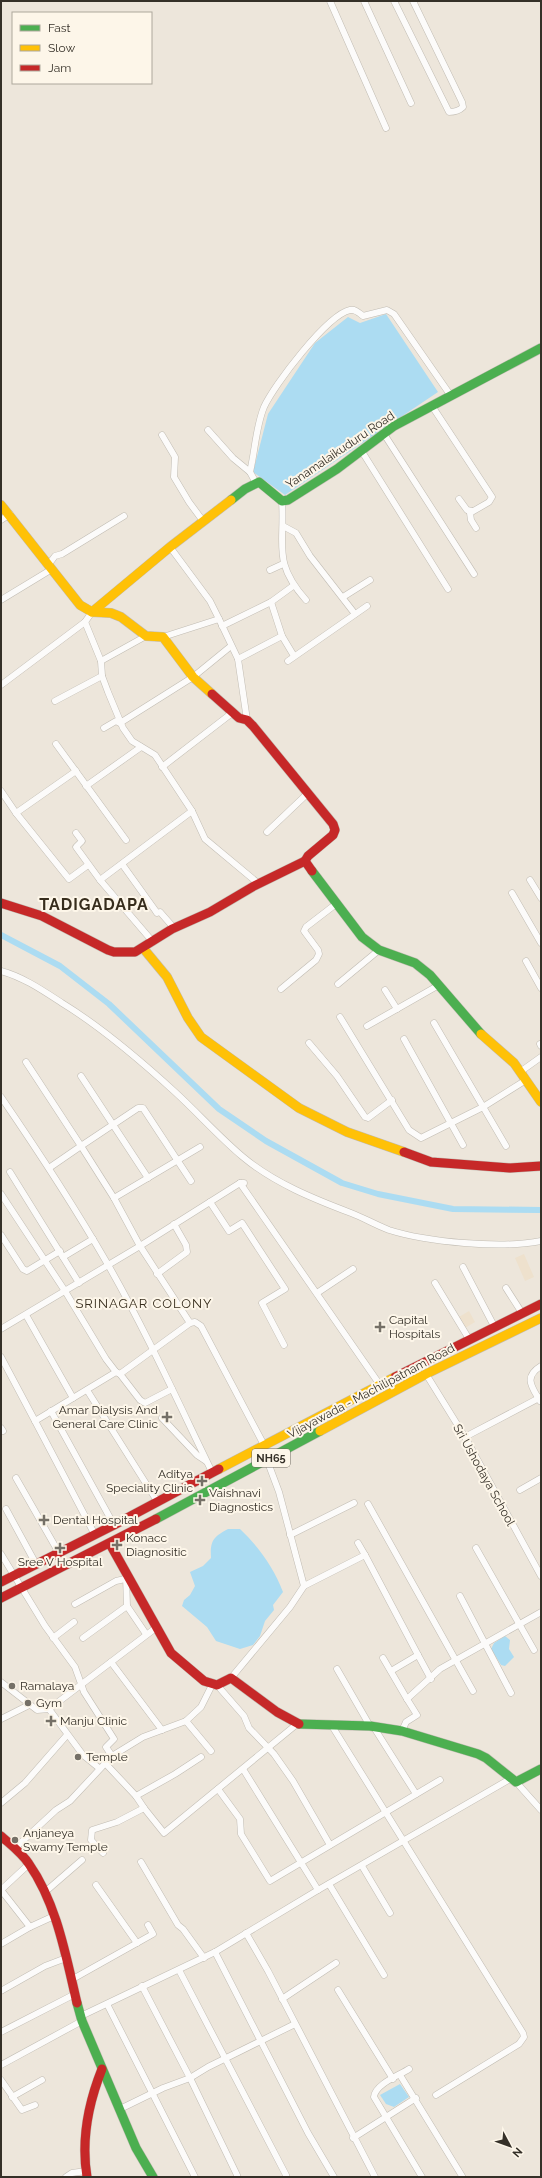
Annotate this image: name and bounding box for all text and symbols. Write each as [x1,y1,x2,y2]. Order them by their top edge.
legend [12,12,152,84]
text: Fast [48,21,71,35]
text: Slow [48,41,75,55]
text: Jam [48,61,71,75]
street label: Yanamalaikuduru Road [283,408,397,492]
district label: TADIGADAPA [39,895,149,914]
district label: SRINAGAR COLONY [75,1296,213,1311]
place label: Capital Hospitals [389,1313,441,1341]
marker: Capital Hospitals [374,1321,386,1333]
street label: Vijayawada - Machilipatnam Road [285,1341,457,1441]
place label: Amar Dialysis And General Care Clinic [52,1403,158,1431]
marker: Amar Dialysis And General Care Clinic [161,1411,173,1423]
street label: Sri Ushodaya School [450,1422,518,1529]
road number: NH65 [252,1449,290,1467]
place label: Aditya Speciality Clinic [106,1467,193,1495]
marker: Aditya Speciality Clinic [196,1475,208,1487]
place label: Vaishnavi Diagnostics [209,1486,273,1514]
marker: Vaishnavi Diagnostics [194,1494,206,1506]
place label: Dental Hospital [53,1513,138,1527]
marker: Dental Hospital [38,1514,50,1526]
place label: Konacc Diagnositic [126,1531,187,1559]
marker: Konacc Diagnositic [111,1539,123,1551]
marker: Sree V Hospital [54,1542,66,1554]
place label: Sree V Hospital [18,1555,103,1569]
place label: Ramalaya [20,1679,74,1693]
marker: Ramalaya [7,1681,17,1691]
place label: Gym [36,1696,62,1710]
marker: Gym [23,1698,33,1708]
place label: Manju Clinic [60,1714,128,1728]
marker: Manju Clinic [45,1715,57,1727]
place label: Temple [86,1750,128,1764]
marker: Temple [73,1752,83,1762]
place label: Anjaneya Swamy Temple [23,1826,108,1854]
marker: Anjaneya Swamy Temple [10,1835,20,1845]
north arrow [490,2126,530,2166]
text: N [510,2145,525,2160]

